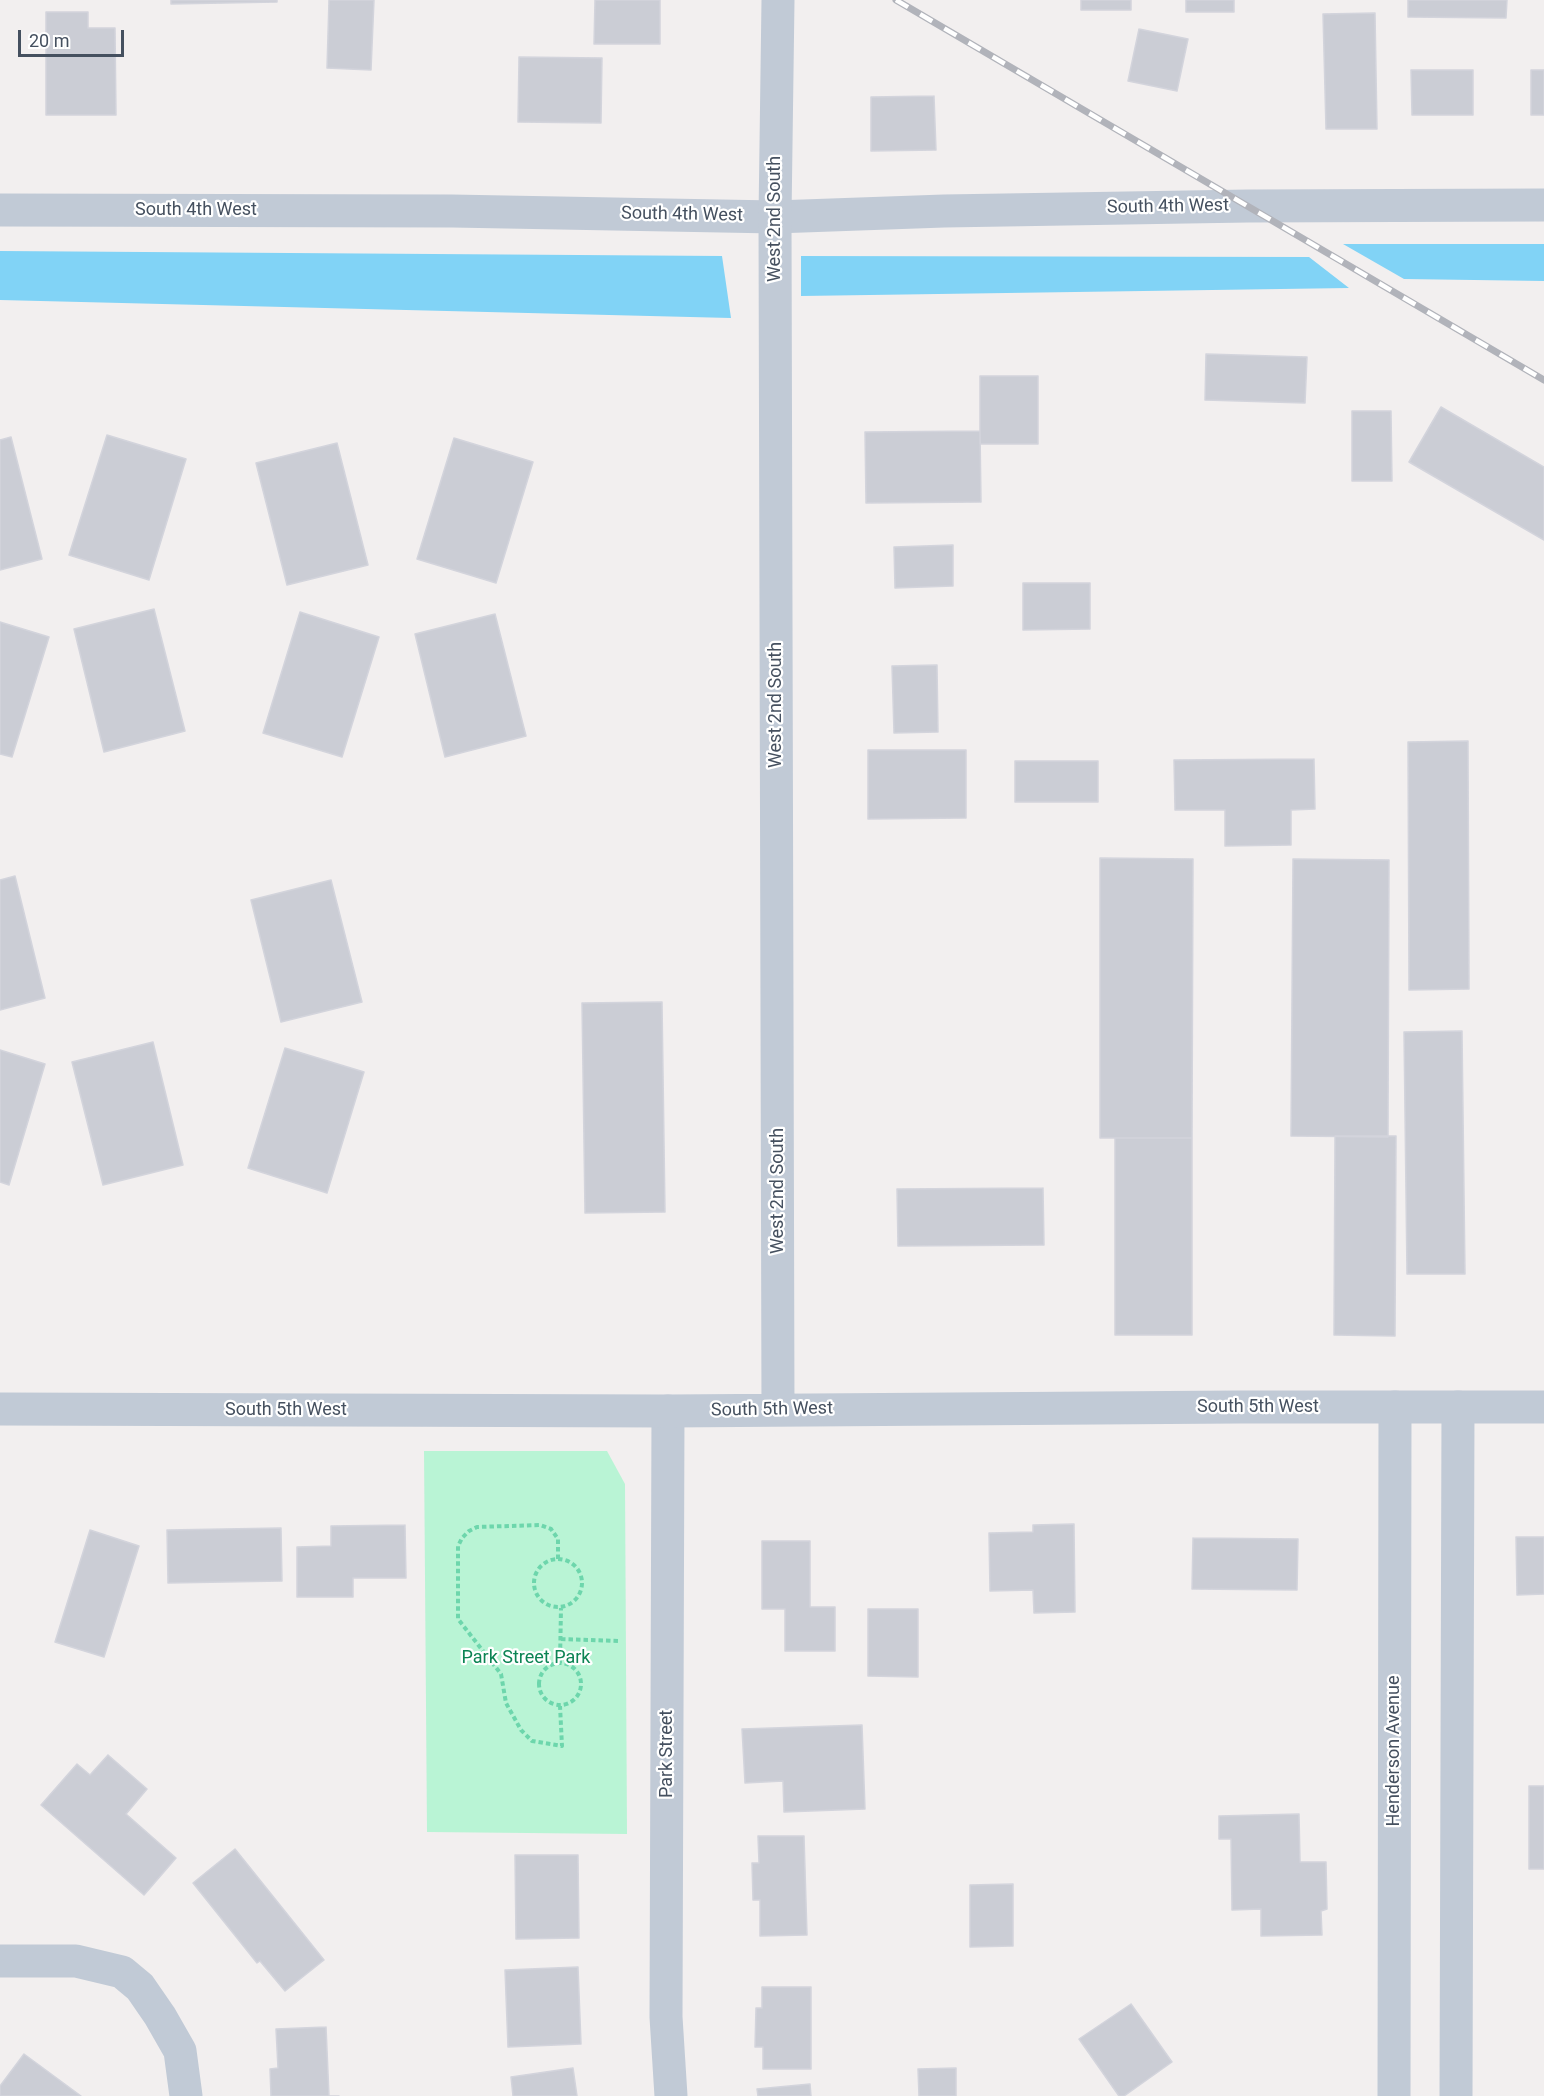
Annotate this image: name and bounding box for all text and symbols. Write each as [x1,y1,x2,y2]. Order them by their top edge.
scale bar [21,18,128,56]
text: 20 m [29,30,69,51]
street label: West 2nd South [764,156,786,282]
street label: South 4th West [1107,195,1229,219]
street label: South 4th West [135,199,257,221]
street label: South 4th West [621,203,743,227]
street label: West 2nd South [765,642,787,768]
street label: West 2nd South [767,1128,789,1254]
street label: South 5th West [1197,1396,1319,1418]
street label: South 5th West [711,1398,833,1422]
street label: South 5th West [225,1399,347,1421]
park label: Park Street Park [462,1647,590,1669]
street label: Henderson Avenue [1383,1676,1405,1826]
street label: Park Street [656,1710,678,1798]

